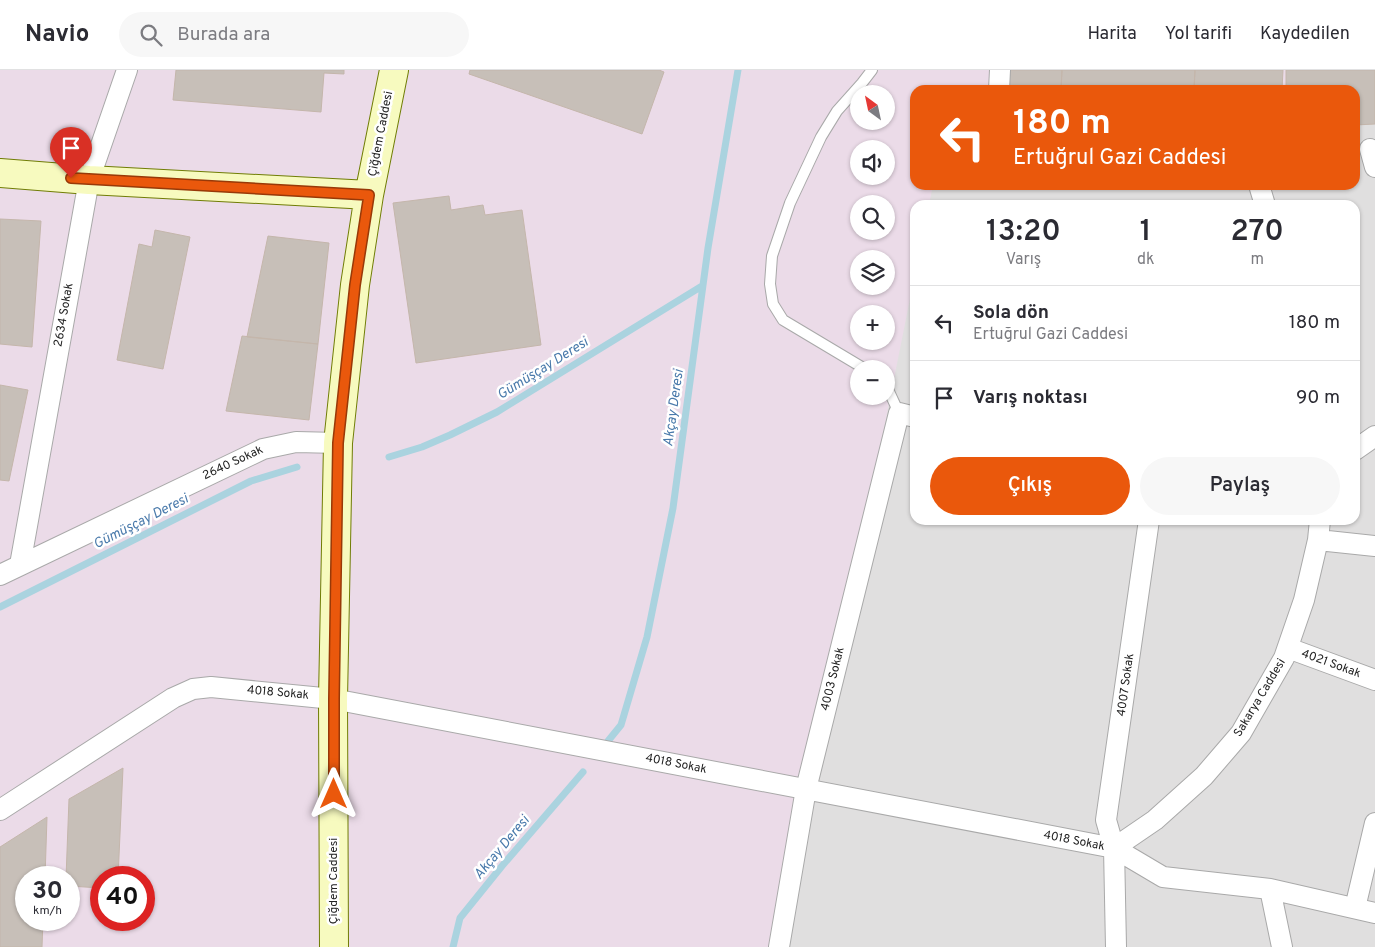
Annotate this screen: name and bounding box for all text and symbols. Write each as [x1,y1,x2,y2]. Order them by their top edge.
search box [119,12,469,57]
text: Navio [25,20,89,50]
icon: search [137,21,165,49]
text: Burada ara [177,23,270,47]
text: Harita [1087,23,1137,46]
text: Yol tarifi [1165,23,1232,46]
text: Kaydedilen [1260,23,1350,46]
north arrow [850,85,895,130]
map controls [850,85,895,405]
street label: Çiğdem Caddesi [365,90,397,178]
text: 180 m [1013,102,1111,146]
icon: left [930,105,995,170]
pin [50,127,92,178]
icon: arrive [57,134,85,162]
button: sound [850,140,895,185]
text: Ertuğrul Gazi Caddesi [1013,145,1226,172]
button: search [850,195,895,240]
text: 13:20 [986,214,1061,251]
text: 1 [1140,214,1152,251]
text: 270 [1231,214,1284,251]
button: layers [850,250,895,295]
text: Varış [1006,250,1041,270]
text: dk [1137,250,1154,270]
text: m [1250,250,1264,270]
street label: 2634 Sokak [51,282,77,348]
text: Sola dön [973,301,1049,325]
button: + [850,305,895,350]
icon: left [930,309,958,337]
text: 180 m [1289,311,1340,335]
text: Ertuğrul Gazi Caddesi [973,325,1128,345]
water label: Gümüşçay Deresi [494,333,593,404]
button: − [850,360,895,405]
water label: Akçay Deresi [660,367,688,448]
icon: arrive [930,384,958,412]
text: Varış noktası [973,386,1088,410]
text: 90 m [1296,386,1340,410]
street label: 2640 Sokak [200,442,266,484]
button: Çıkış [930,457,1130,515]
button: Paylaş [1140,457,1340,515]
water label: Gümüşçay Deresi [91,490,193,553]
street label: 4003 Sokak [817,645,849,713]
street label: 4021 Sokak [1299,646,1363,682]
street label: 4007 Sokak [1114,652,1138,718]
street label: Sakarya Caddesi [1230,656,1290,740]
street label: 4018 Sokak [246,682,310,704]
street label: 4018 Sokak [644,750,708,778]
position arrow [307,767,359,819]
water label: Akçay Deresi [470,812,535,883]
street label: 4018 Sokak [1042,827,1106,855]
street label: Çiğdem Caddesi [326,838,342,924]
speed limit sign: 40 [90,866,155,931]
text: 30 [32,876,63,908]
text: km/h [33,903,62,919]

